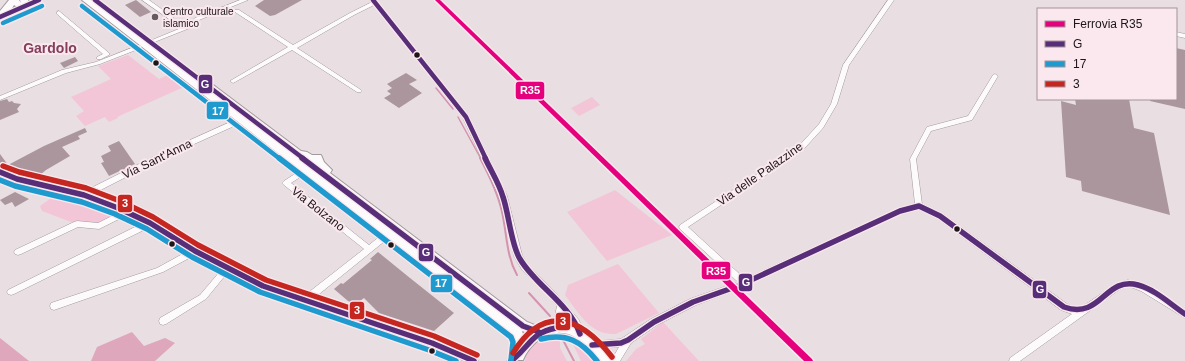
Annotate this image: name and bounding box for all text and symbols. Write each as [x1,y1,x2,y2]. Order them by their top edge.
place label: Centro culturale islamico [163,6,234,29]
legend [1037,8,1177,100]
marker: Centro culturale islamico [150,12,160,22]
text: Ferrovia R35 [1073,17,1143,31]
text: G [1073,37,1082,51]
district label: Gardolo [23,40,77,56]
unlabelled marker [412,50,422,60]
text: 17 [1073,57,1087,71]
unlabelled marker [151,58,161,68]
line badge: G [198,74,213,94]
text: 3 [1073,77,1080,91]
text: G [201,78,209,90]
line badge: R35 [515,81,545,100]
text: R35 [520,84,540,96]
line badge: 17 [206,101,229,120]
text: 17 [212,105,224,117]
street label: Via Sant'Anna [120,136,194,182]
street label: Via delle Palazzine [715,139,806,209]
street label: Via Bolzano [289,184,348,234]
line badge: 3 [117,194,133,213]
text: 3 [122,197,128,209]
unlabelled marker [952,224,962,234]
unlabelled marker [167,239,177,249]
unlabelled marker [386,240,396,250]
line badge: G [418,243,434,262]
text: G [422,246,430,258]
line badge: R35 [701,261,731,280]
text: R35 [706,265,726,277]
line badge: G [738,273,753,292]
line badge: 17 [430,274,453,293]
text: G [742,276,750,288]
text: 17 [435,277,447,289]
line badge: G [1032,280,1047,299]
text: G [1036,283,1044,295]
line badge: 3 [349,301,365,320]
text: 3 [354,304,360,316]
line badge: 3 [555,312,571,331]
text: 3 [560,315,566,327]
unlabelled marker [427,346,437,356]

